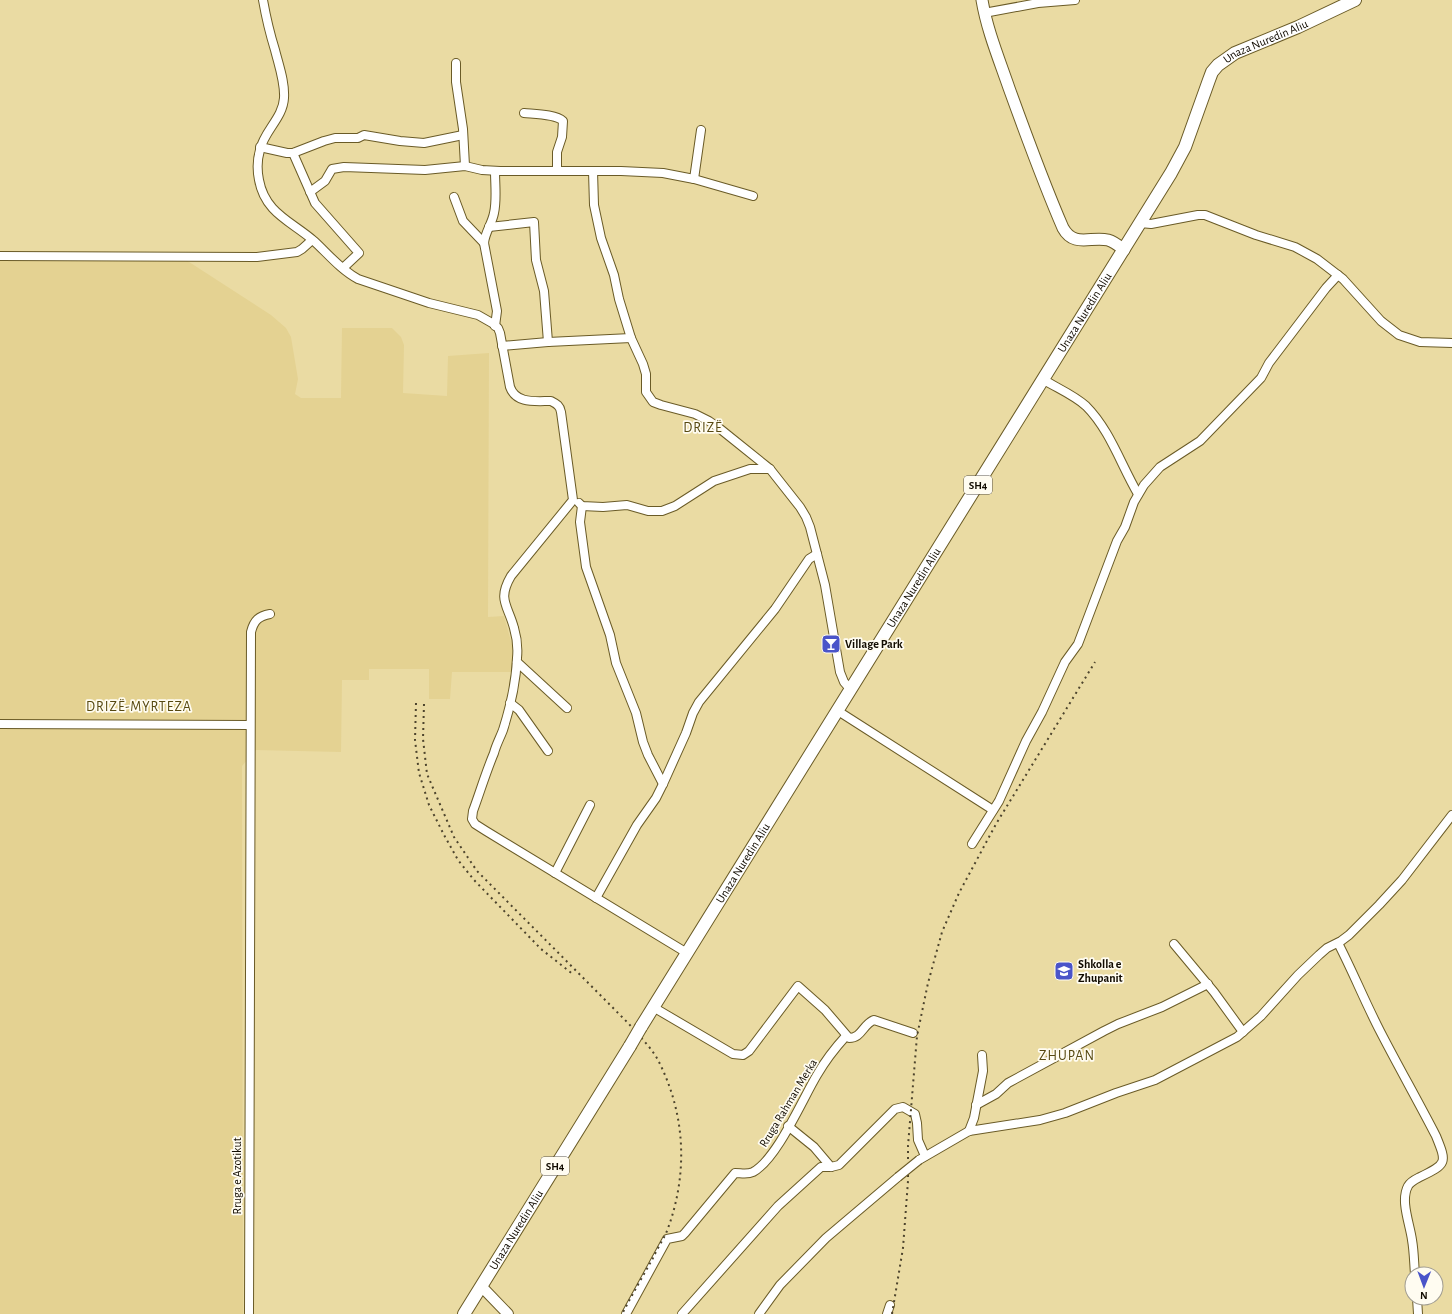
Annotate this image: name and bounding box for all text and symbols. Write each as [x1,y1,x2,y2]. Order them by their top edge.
street label: Unaza Nuredin Aliu [1221,17,1310,65]
street label: Unaza Nuredin Aliu [1055,270,1114,354]
district label: DRIZË [683,419,723,435]
road number: SH4 [964,476,992,494]
street label: Unaza Nuredin Aliu [884,546,943,630]
bar icon: Village Park [820,633,842,655]
place label: Village Park [845,638,903,650]
district label: DRIZË-MYRTEZA [86,698,192,714]
street label: Unaza Nuredin Aliu [714,821,772,905]
place label: Shkolla e Zhupanit [1078,958,1123,984]
school or university icon: Shkolla e Zhupanit [1053,960,1075,982]
district label: ZHUPAN [1039,1049,1095,1063]
street label: Rruga Rahman Merka [757,1057,819,1149]
street label: Rruga e Azotikut [231,1137,243,1214]
road number: SH4 [541,1157,569,1175]
street label: Unaza Nuredin Aliu [487,1188,545,1272]
north arrow [1404,1266,1444,1306]
text: N [1420,1290,1428,1301]

